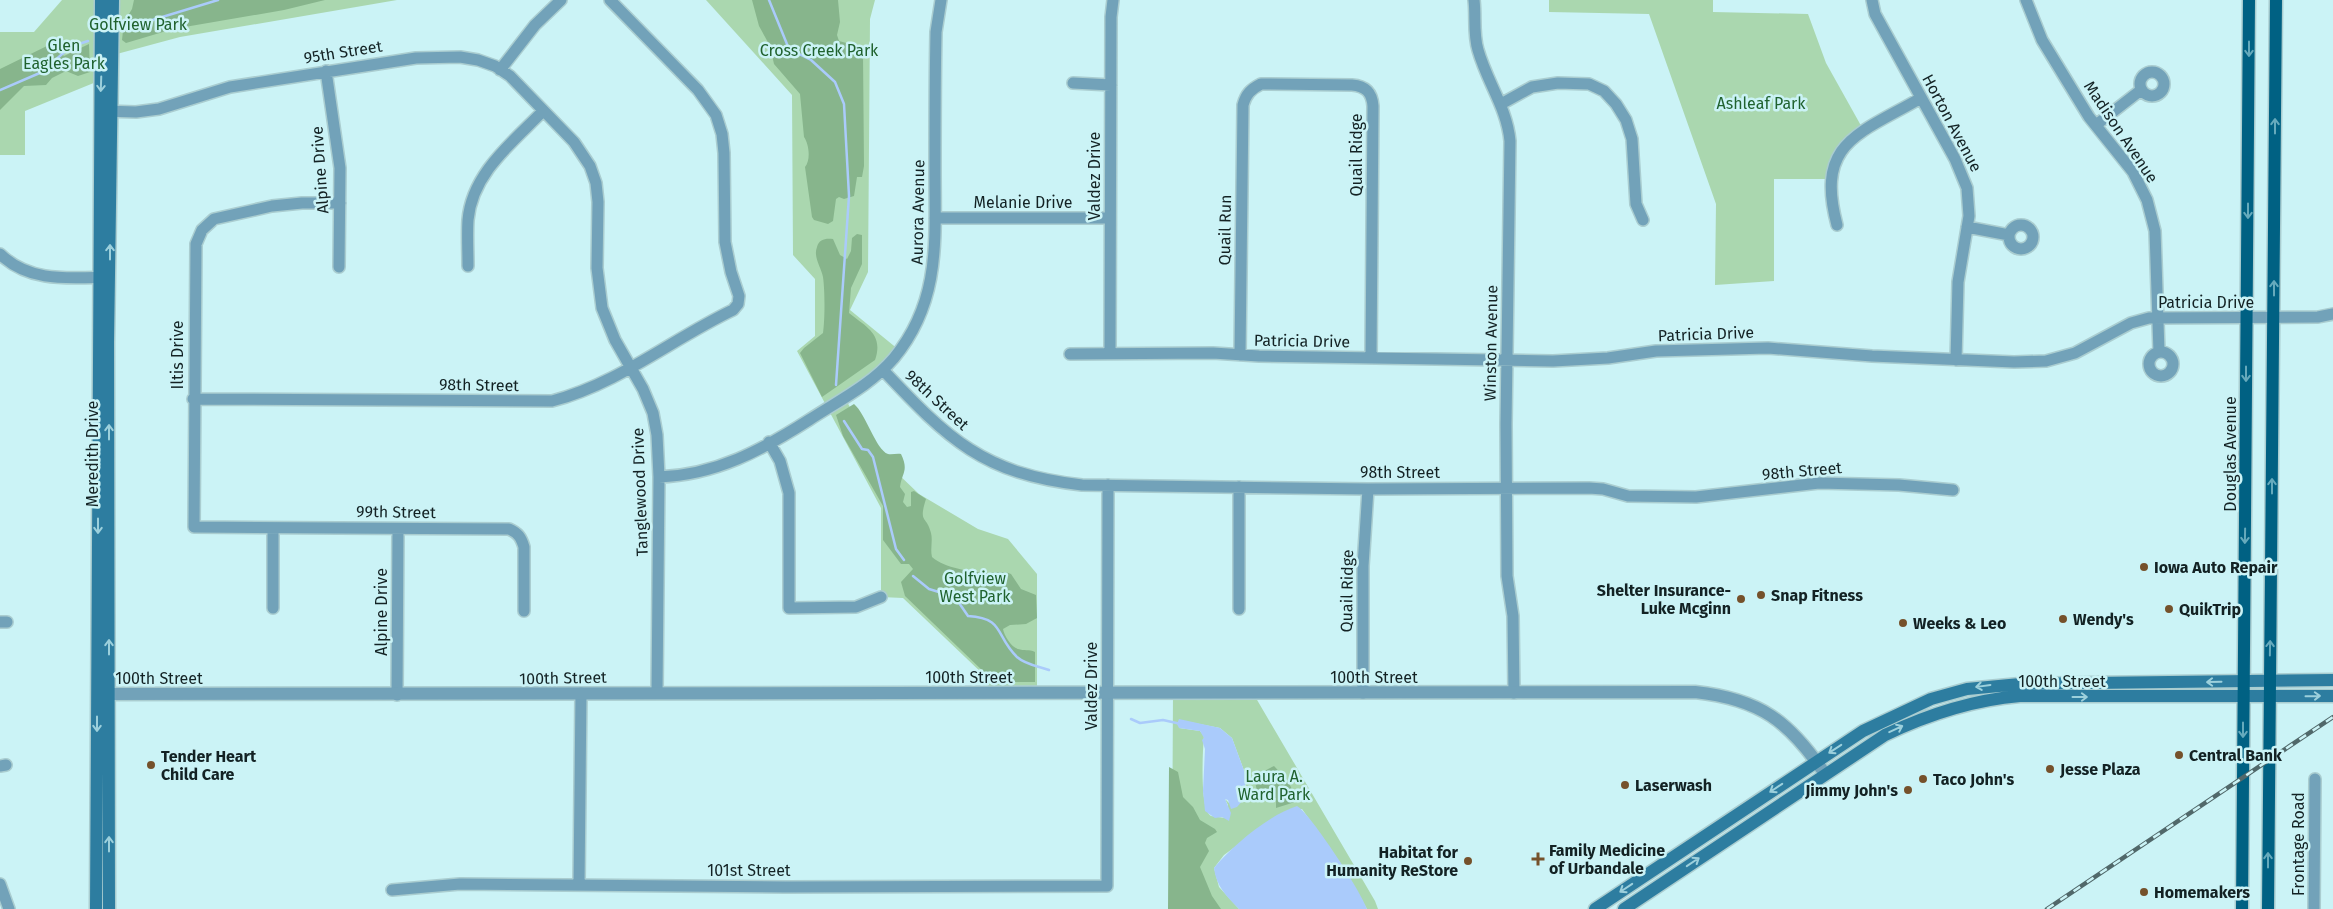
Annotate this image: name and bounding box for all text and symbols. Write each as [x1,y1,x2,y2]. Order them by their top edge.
park label: Golfview Park [89,15,188,34]
park label: Glen Eagles Park [23,36,106,73]
street label: 95th Street [302,36,384,68]
one-way arrow [2244,40,2254,56]
park label: Cross Creek Park [760,41,879,60]
street label: Horton Avenue [1918,71,1986,175]
one-way arrow [96,75,106,91]
street label: Madison Avenue [2080,77,2162,187]
park label: Ashleaf Park [1717,94,1806,113]
street label: Quail Ridge [1347,113,1366,197]
one-way arrow [2270,118,2280,134]
street label: Alpine Drive [307,126,333,214]
street label: Valdez Drive [1085,132,1104,220]
street label: Aurora Avenue [908,159,928,265]
street label: Melanie Drive [974,193,1072,212]
street label: Quail Run [1215,194,1235,266]
one-way arrow [2243,202,2253,219]
one-way arrow [105,244,115,260]
one-way arrow [2269,280,2278,296]
street label: Winston Avenue [1480,285,1502,401]
street label: Patricia Drive [2158,293,2254,312]
street label: Iltis Drive [168,321,187,389]
street label: Patricia Drive [1658,323,1754,345]
street label: Patricia Drive [1254,331,1350,351]
one-way arrow [2241,365,2251,381]
street label: 98th Street [901,366,973,434]
street label: 98th Street [439,375,519,395]
street label: Douglas Avenue [2221,396,2240,512]
street label: Meredith Drive [83,401,102,507]
one-way arrow [104,424,114,440]
street label: Tanglewood Drive [628,427,652,557]
street label: 98th Street [1761,458,1843,484]
street label: 98th Street [1360,463,1440,482]
one-way arrow [2267,478,2277,494]
street label: 99th Street [356,502,436,522]
one-way arrow [93,518,103,534]
one-way arrow [2240,528,2250,544]
street label: Quail Ridge [1337,549,1357,633]
place label: Iowa Auto Repair [2154,558,2278,577]
marker: Iowa Auto Repair [2138,561,2150,573]
street label: Alpine Drive [372,568,391,656]
park label: Golfview West Park [940,569,1011,606]
place label: Shelter Insurance- Luke Mcginn [1597,581,1731,618]
place label: Snap Fitness [1771,586,1863,605]
marker: Snap Fitness [1755,589,1767,601]
marker: Shelter Insurance- Luke Mcginn [1735,593,1747,605]
place label: QuikTrip [2179,600,2241,619]
marker: QuikTrip [2163,603,2175,615]
place label: Wendy's [2073,610,2134,629]
marker: Wendy's [2057,613,2069,625]
place label: Weeks & Leo [1913,614,2006,633]
marker: Weeks & Leo [1897,617,1909,629]
one-way arrow [104,639,114,655]
one-way arrow [2266,640,2275,656]
street label: Valdez Drive [1082,642,1101,730]
street label: 100th Street [519,668,607,688]
street label: 100th Street [925,668,1013,687]
street label: 100th Street [1330,668,1418,687]
street label: 100th Street [115,669,203,688]
street label: 100th Street [2018,672,2106,691]
one-way arrow [2207,677,2223,686]
one-way arrow [1975,682,1991,692]
one-way arrow [2072,692,2088,702]
one-way arrow [2304,692,2320,701]
one-way arrow [92,715,102,731]
one-way arrow [2239,722,2248,738]
one-way arrow [1888,724,1903,734]
one-way arrow [1828,745,1842,755]
place label: Central Bank [2189,746,2282,765]
place label: Tender Heart Child Care [161,747,257,784]
marker: Central Bank [2173,749,2185,761]
marker: Tender Heart Child Care [145,759,157,771]
place label: Jesse Plaza [2059,760,2141,779]
marker: Jesse Plaza [2044,763,2056,775]
park label: Laura A. Ward Park [1238,767,1311,804]
place label: Taco John's [1933,770,2014,789]
marker: Taco John's [1917,773,1929,785]
place label: Laserwash [1635,776,1712,795]
marker: Laserwash [1619,779,1631,791]
place label: Jimmy John's [1804,781,1898,800]
one-way arrow [1769,783,1783,793]
marker: Jimmy John's [1902,784,1914,796]
street label: Frontage Road [2289,792,2308,896]
one-way arrow [104,836,114,852]
place label: Family Medicine of Urbandale [1549,841,1665,878]
place label: Habitat for Humanity ReStore [1326,843,1459,880]
marker: Family Medicine of Urbandale [1531,852,1545,866]
one-way arrow [2264,853,2273,869]
marker: Habitat for Humanity ReStore [1462,855,1474,867]
one-way arrow [1686,857,1700,867]
street label: 101st Street [707,861,791,880]
one-way arrow [1619,883,1633,893]
place label: Homemakers [2154,883,2250,902]
marker: Homemakers [2138,886,2150,898]

